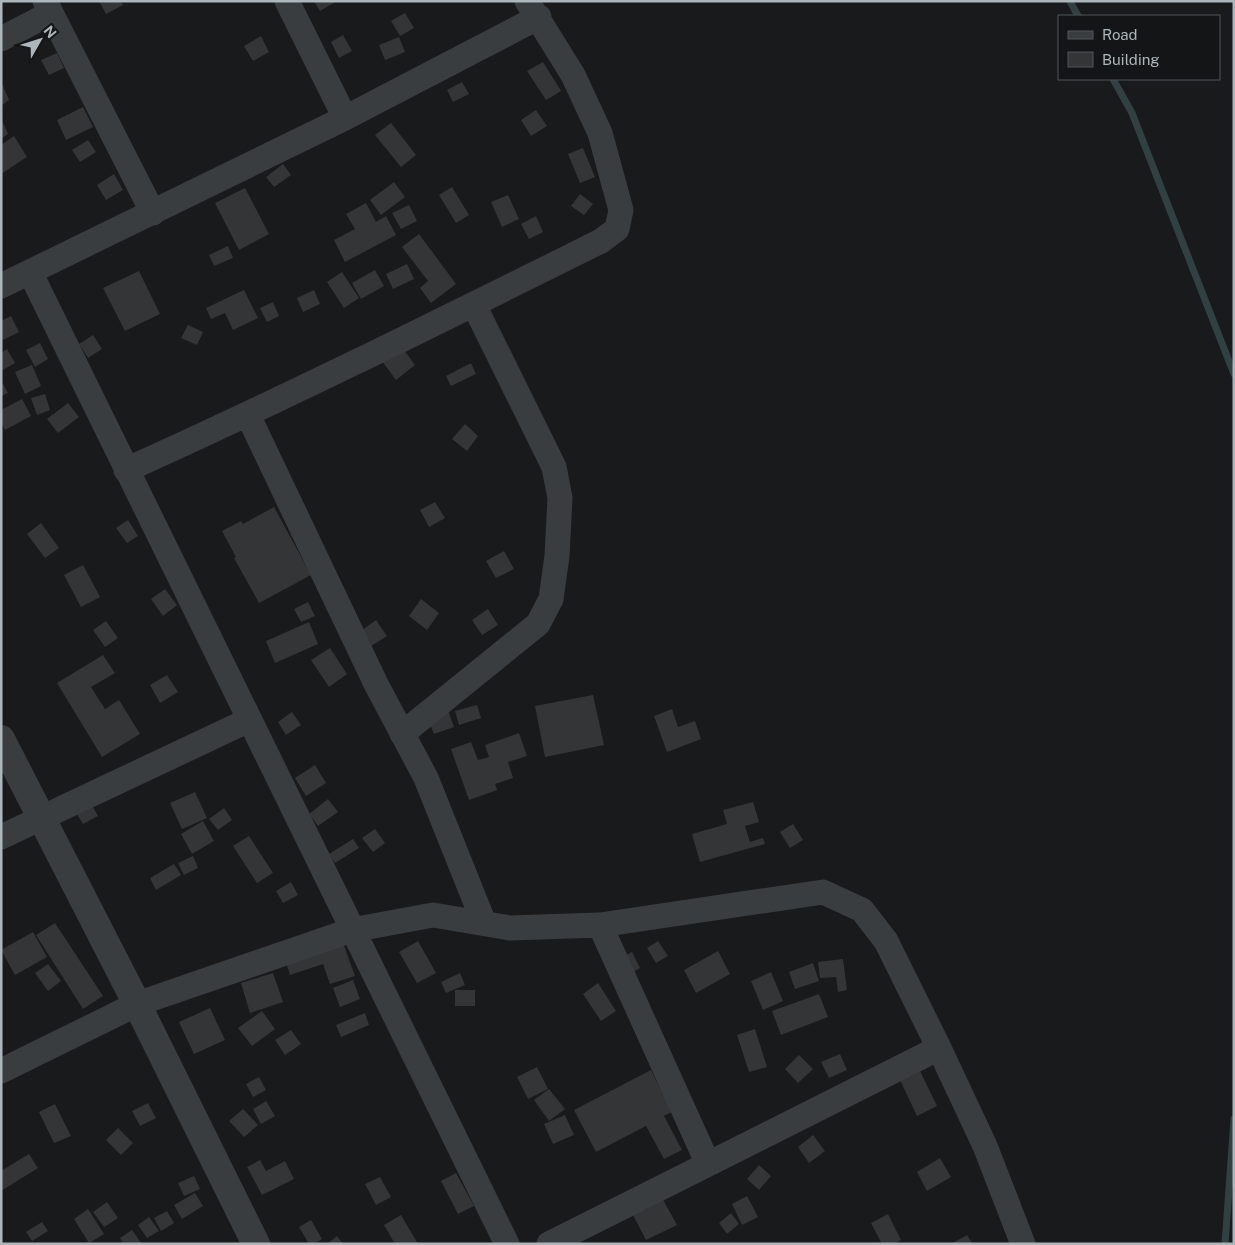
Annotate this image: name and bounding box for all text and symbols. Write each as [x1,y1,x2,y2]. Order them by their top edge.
north arrow [15,15,65,65]
legend [1058,15,1220,80]
text: N [40,23,60,41]
text: Road [1102,26,1138,43]
text: Building [1102,51,1160,68]

